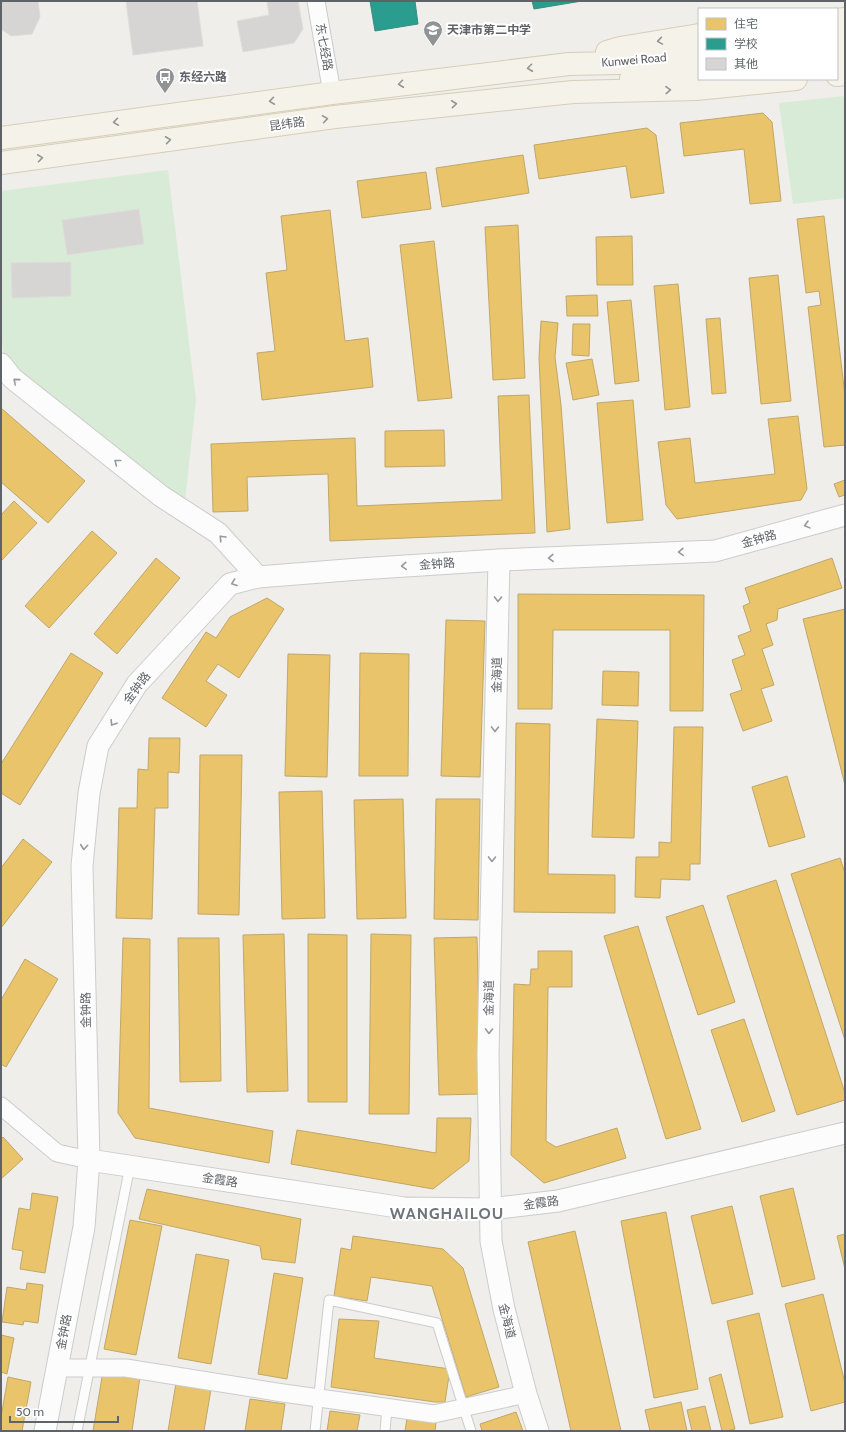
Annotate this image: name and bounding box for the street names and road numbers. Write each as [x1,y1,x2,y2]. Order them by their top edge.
street label: 东七经路 [313,22,336,72]
street label: Kunwei Road [601,49,667,70]
street label: 昆纬路 [268,114,306,133]
street label: 金钟路 [740,527,778,550]
street label: 金钟路 [418,555,455,572]
street label: 金海道 [489,657,504,693]
street label: 金钟路 [120,669,153,707]
street label: 金海道 [481,980,496,1016]
street label: 金钟路 [78,992,93,1028]
street label: 金霞路 [201,1169,239,1190]
street label: 金霞路 [522,1193,560,1212]
street label: 金海道 [496,1302,519,1340]
street label: 金钟路 [53,1313,74,1351]

